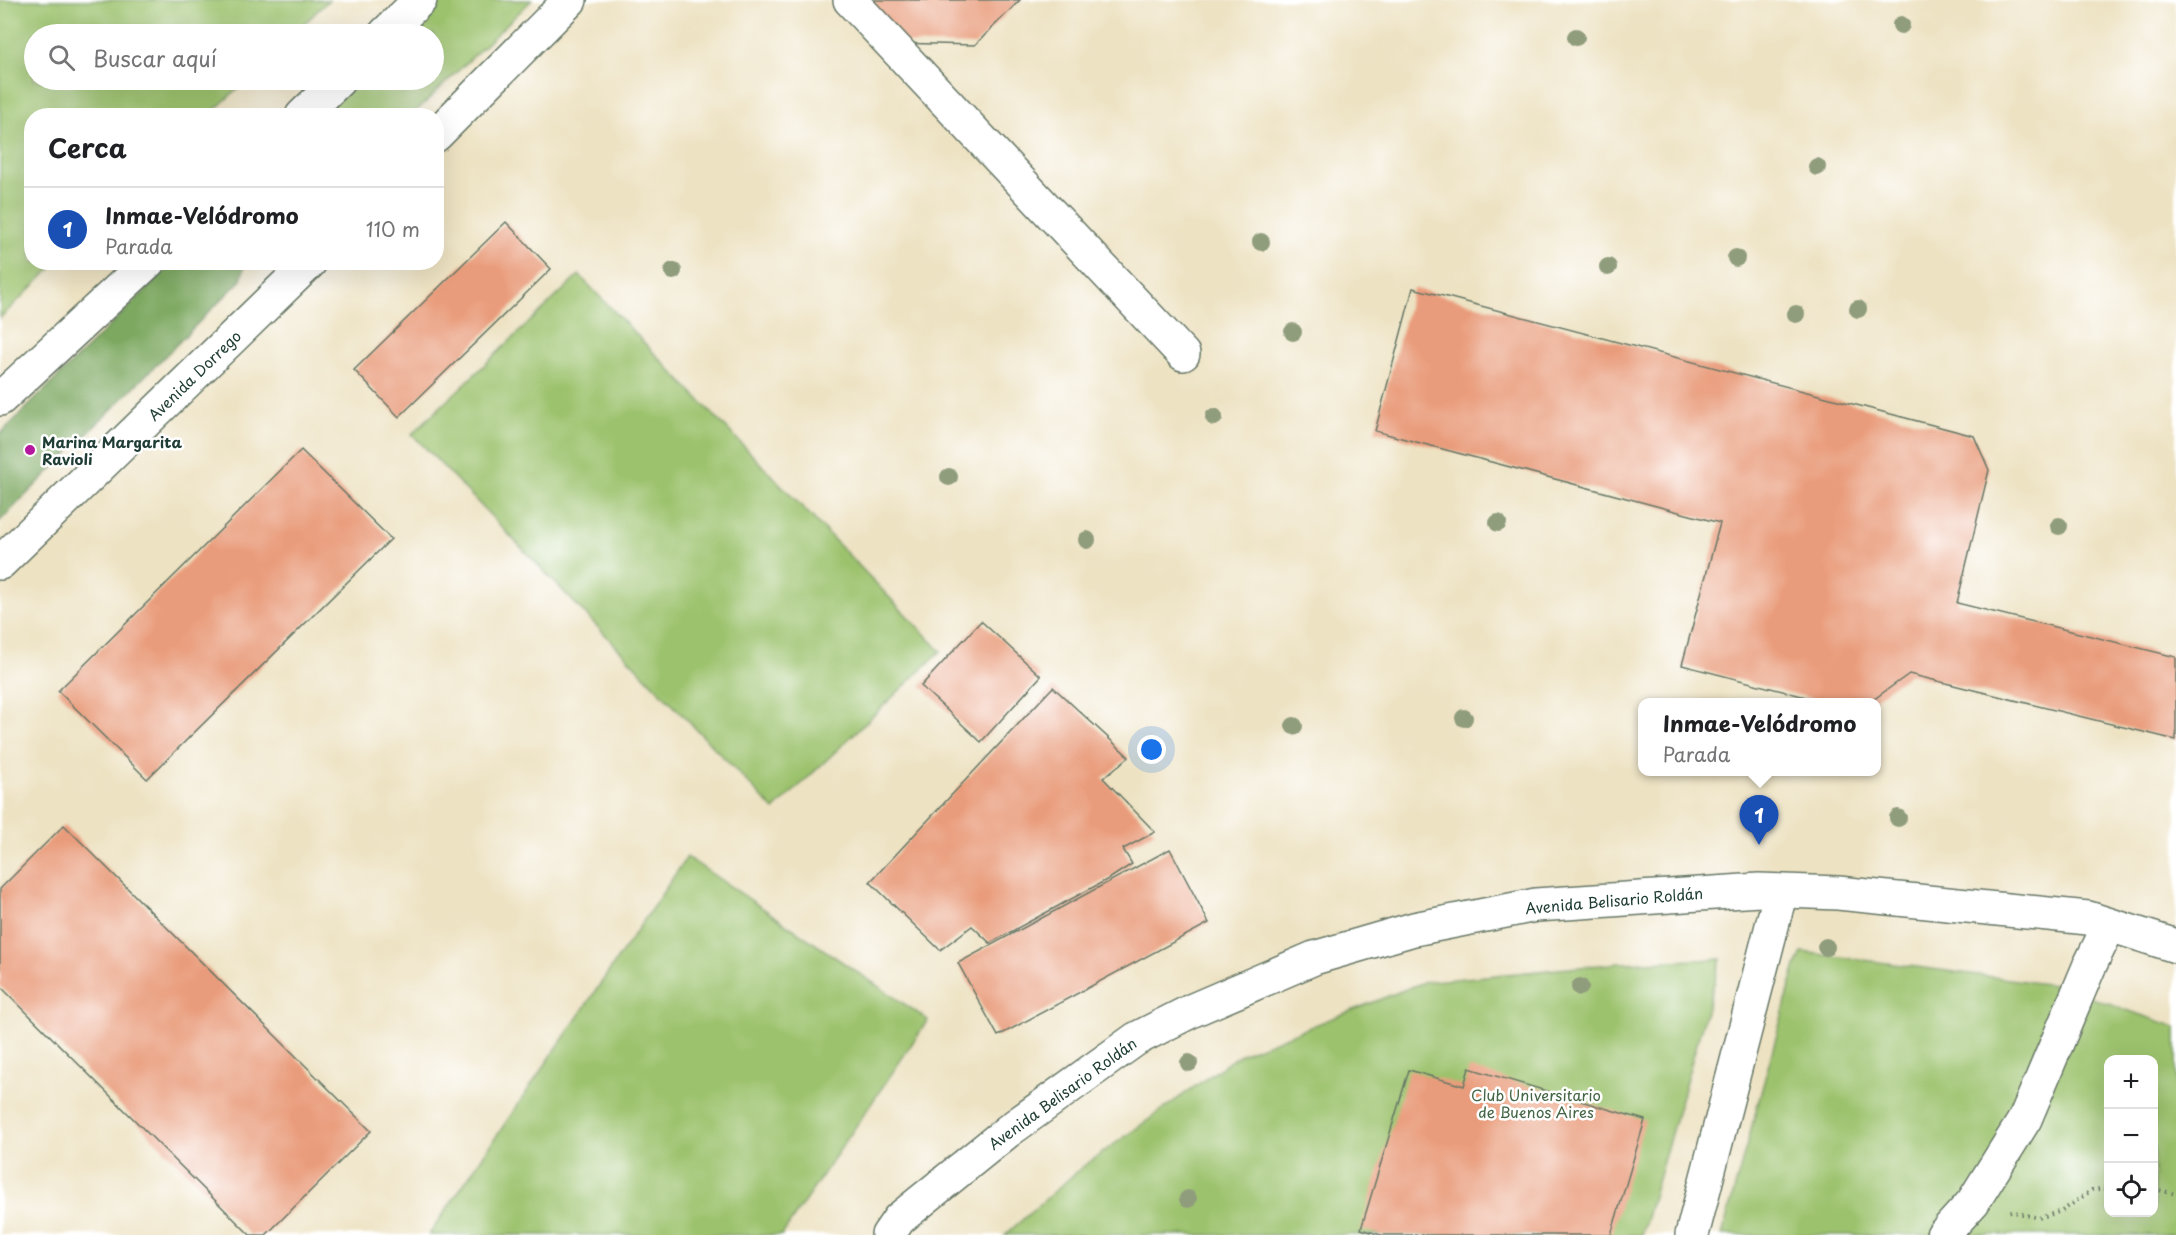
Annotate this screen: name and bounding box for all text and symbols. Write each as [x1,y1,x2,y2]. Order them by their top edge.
search box [24,24,444,90]
icon: search [45,41,78,74]
text: Buscar aquí [93,41,217,74]
text: Cerca [48,128,127,167]
text: Inmae-Velódromo [105,198,299,231]
text: 1 [63,214,72,244]
text: 110 m [366,214,420,244]
text: Parada [105,231,173,261]
street label: Avenida Dorrego [142,325,246,425]
place label: Marina Margarita Ravioli [42,430,182,470]
marker: Marina Margarita Ravioli [23,443,37,457]
popup [1638,698,1881,776]
text: Inmae-Velódromo [1663,706,1856,739]
your location [1137,735,1166,764]
text: Parada [1663,739,1730,769]
pin: 1 [1740,796,1778,845]
street label: Avenida Belisario Roldán [1524,881,1704,919]
street label: Avenida Belisario Roldán [983,1031,1141,1155]
map controls [2104,1055,2158,1217]
button: + [2104,1055,2158,1109]
park label: Club Universitario de Buenos Aires [1471,1083,1601,1123]
button: − [2104,1109,2158,1163]
button: locate [2104,1163,2158,1217]

